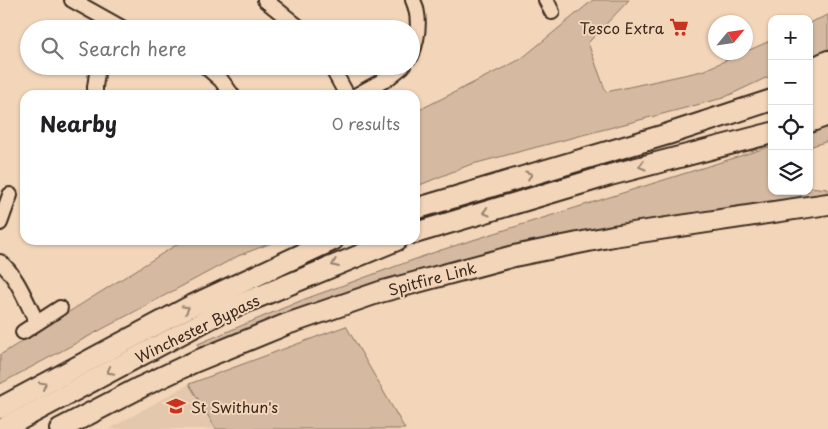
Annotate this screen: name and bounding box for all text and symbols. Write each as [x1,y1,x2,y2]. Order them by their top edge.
north arrow [708,15,753,60]
map controls [768,15,813,195]
button: + [768,15,813,60]
place label: Tesco Extra [580,16,665,39]
supermarket icon: Tesco Extra [668,16,690,38]
search box [20,20,420,75]
icon: search [38,34,66,62]
text: Search here [78,34,187,62]
button: − [768,60,813,105]
button: locate [768,105,813,150]
text: Nearby [40,107,117,139]
text: 0 results [332,111,400,135]
button: layers [768,150,813,195]
one-way arrow [638,161,647,171]
one-way arrow [524,170,532,180]
one-way arrow [482,206,491,216]
street label: Spitfire Link [385,255,479,301]
one-way arrow [332,259,340,269]
street label: Winchester Bypass [131,288,263,368]
one-way arrow [181,305,190,315]
one-way arrow [106,365,115,375]
one-way arrow [37,381,46,391]
school or university icon: St Swithun's [165,395,187,417]
place label: St Swithun's [191,395,278,418]

